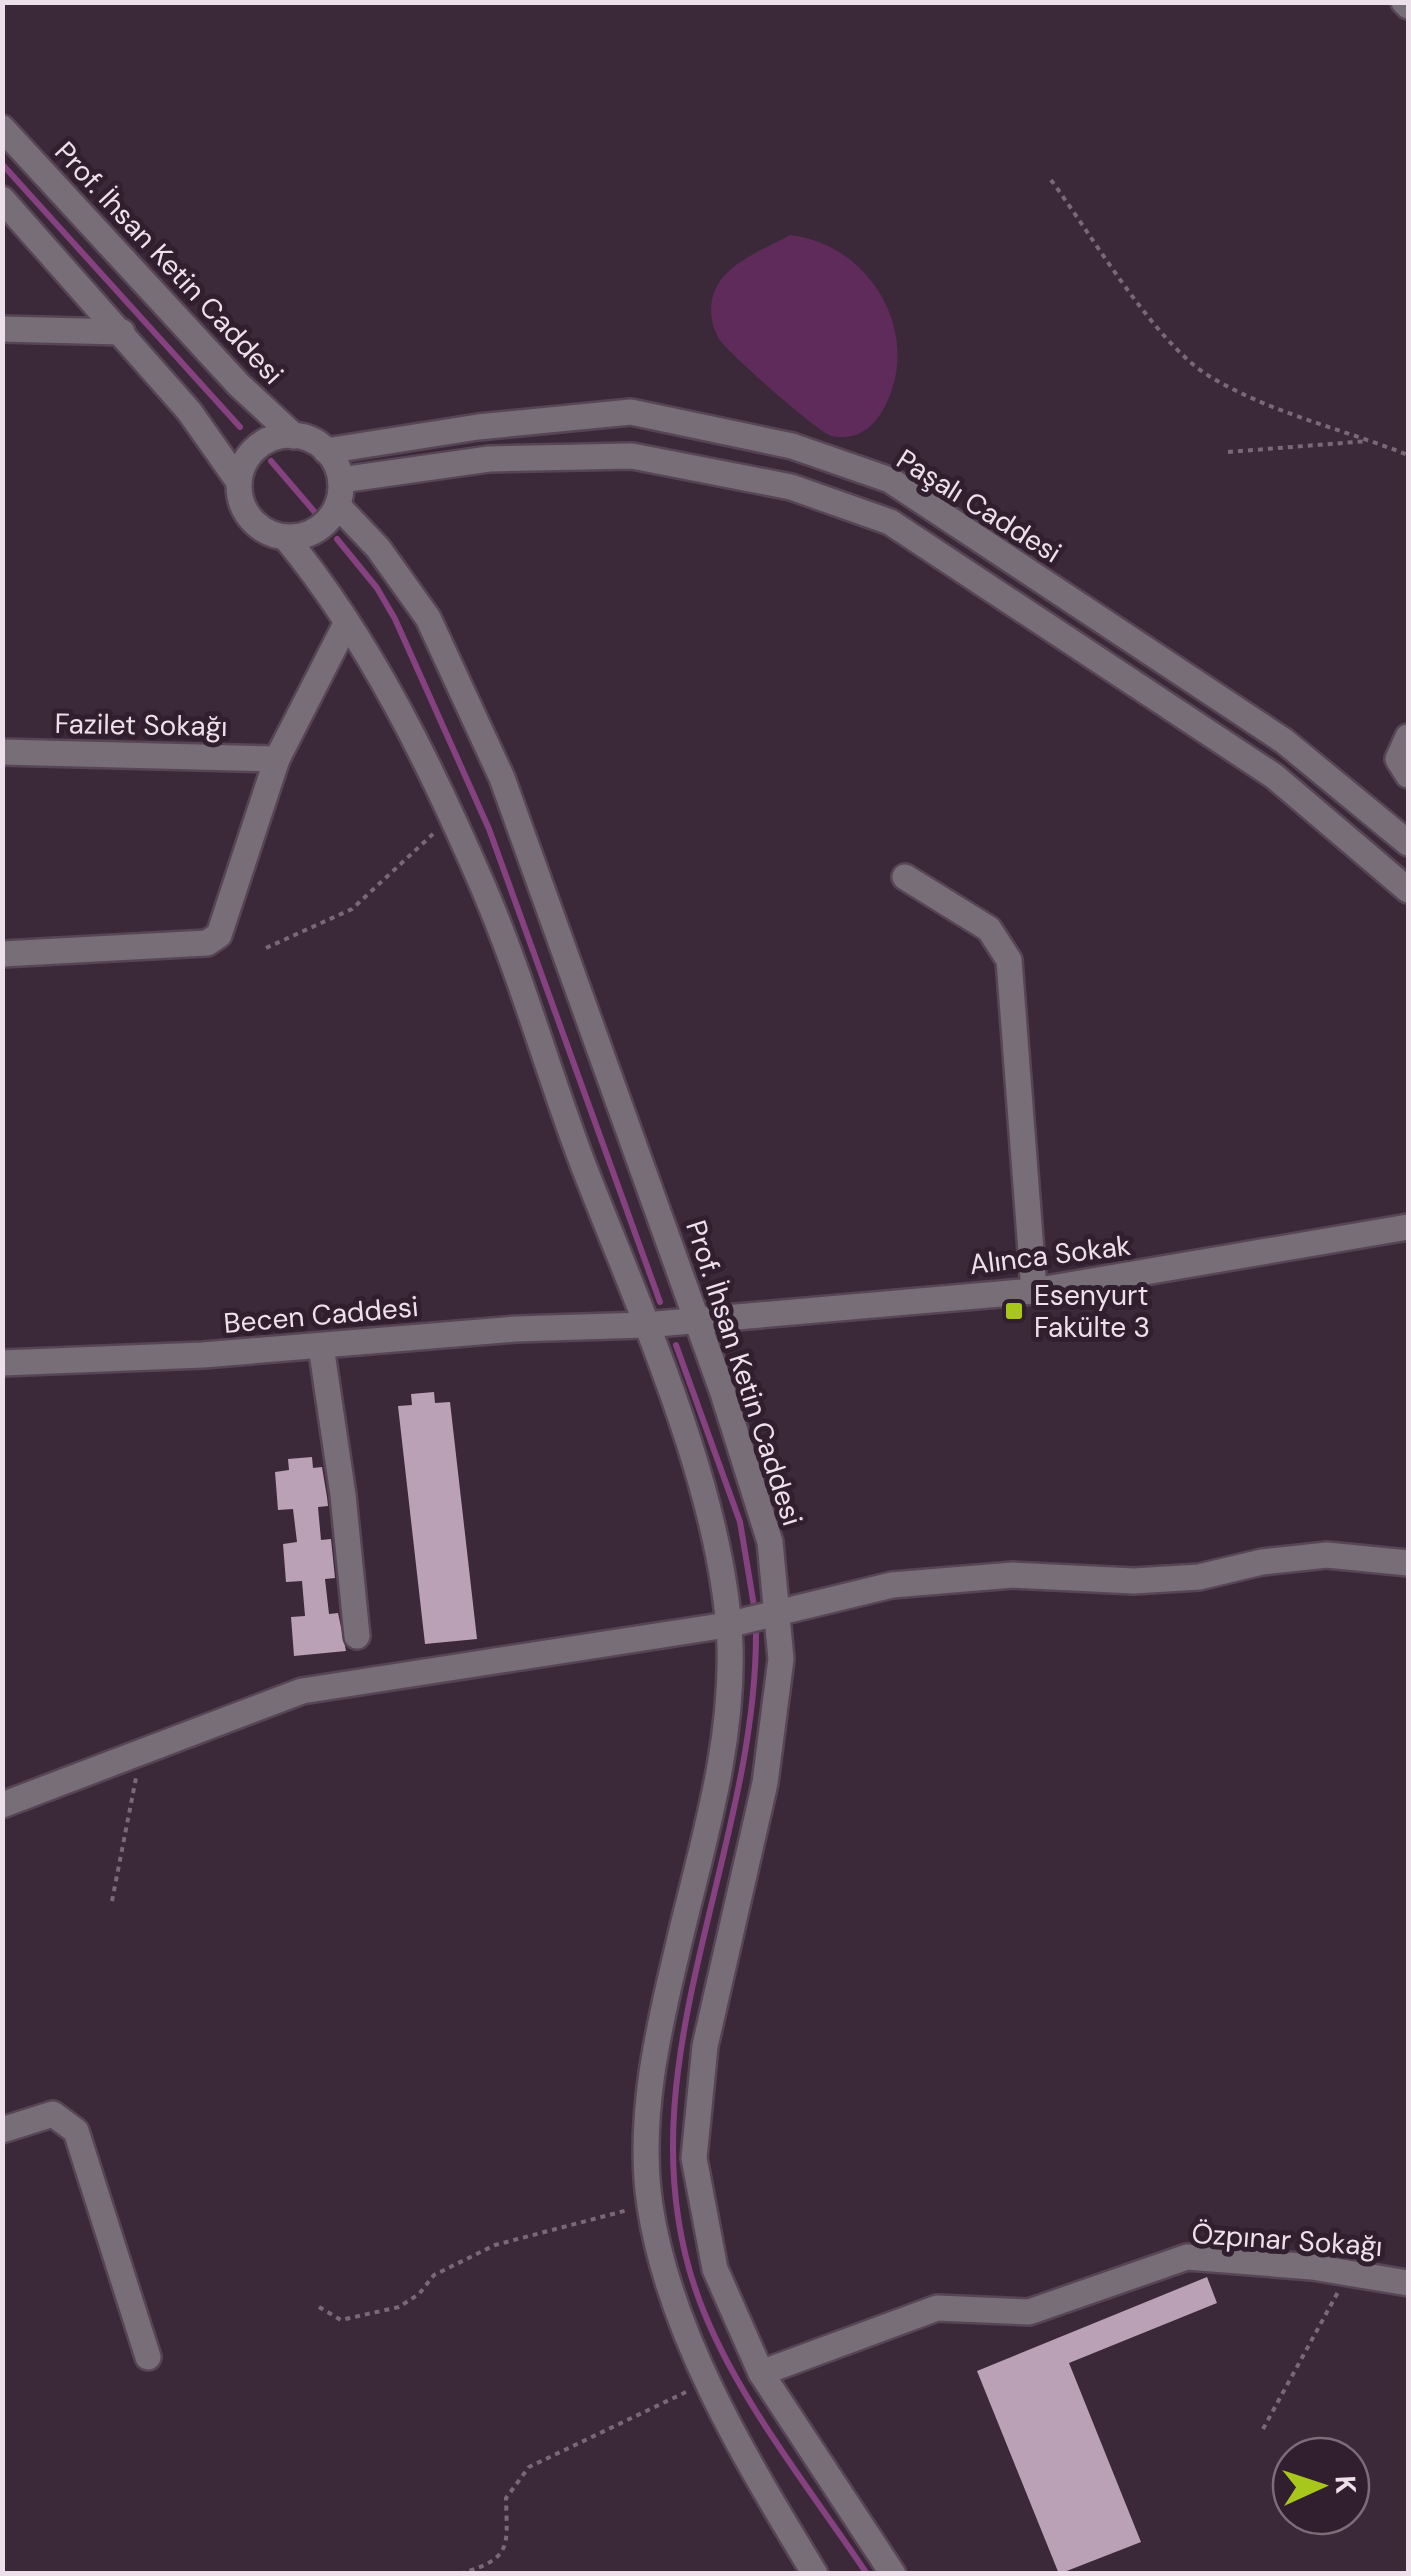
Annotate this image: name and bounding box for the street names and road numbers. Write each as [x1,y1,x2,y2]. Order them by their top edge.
street label: Prof. İhsan Ketin Caddesi [47,134,291,392]
street label: Paşalı Caddesi [890,441,1068,571]
street label: Fazilet Sokağı [54,705,228,745]
street label: Prof. İhsan Ketin Caddesi [677,1216,811,1530]
street label: Alınca Sokak [967,1227,1133,1283]
street label: Becen Caddesi [222,1288,420,1342]
street label: Özpınar Sokağı [1190,2215,1384,2265]

